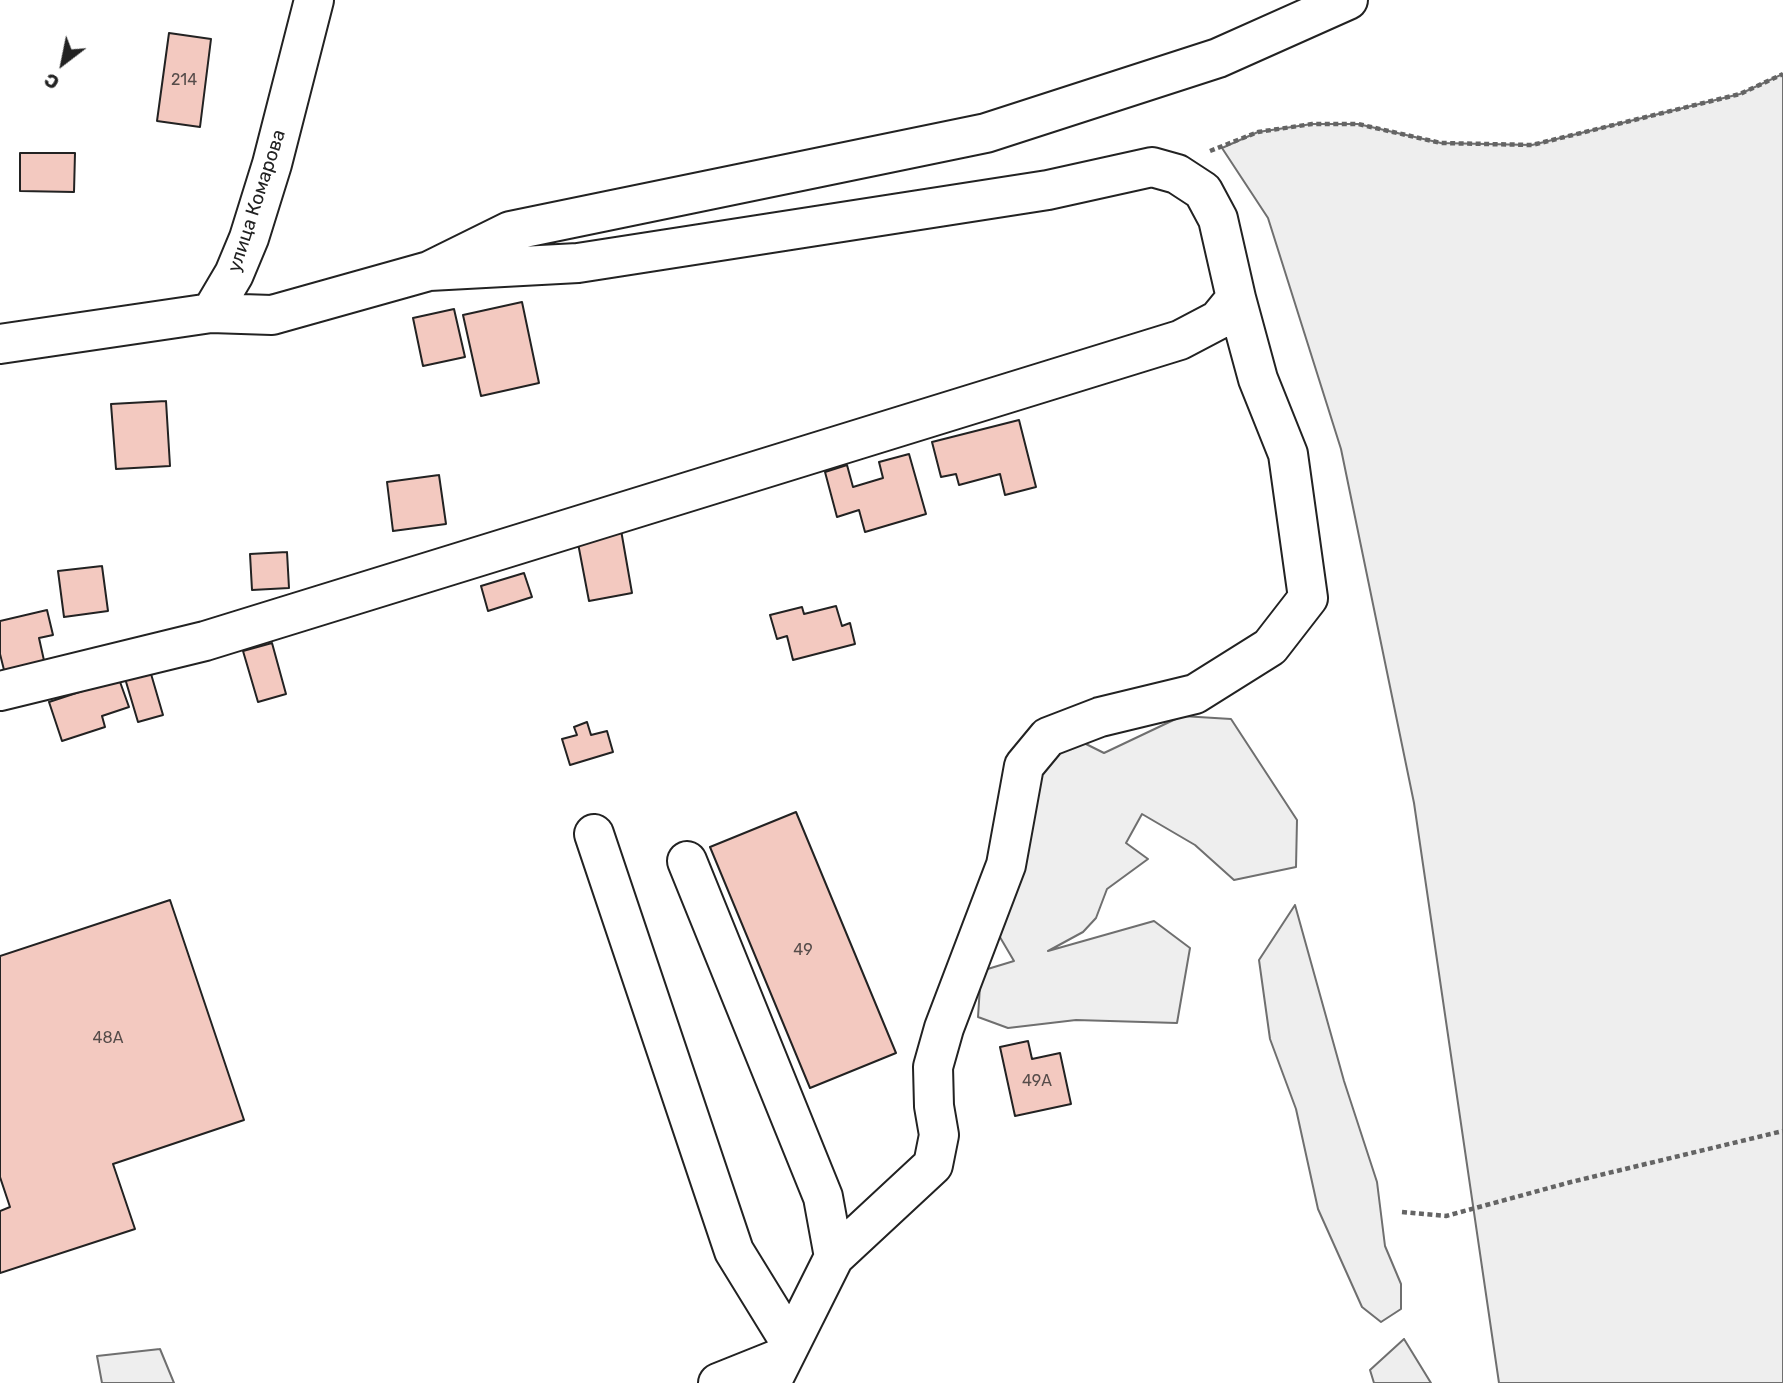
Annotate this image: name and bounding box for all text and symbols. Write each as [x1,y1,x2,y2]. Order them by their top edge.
north arrow [28,28,98,98]
text: С [40,68,63,95]
house number: 214 [171,70,197,90]
street label: улица Комарова [223,127,291,275]
house number: 49 [793,940,813,960]
house number: 48А [93,1028,123,1048]
house number: 49А [1022,1071,1052,1091]

